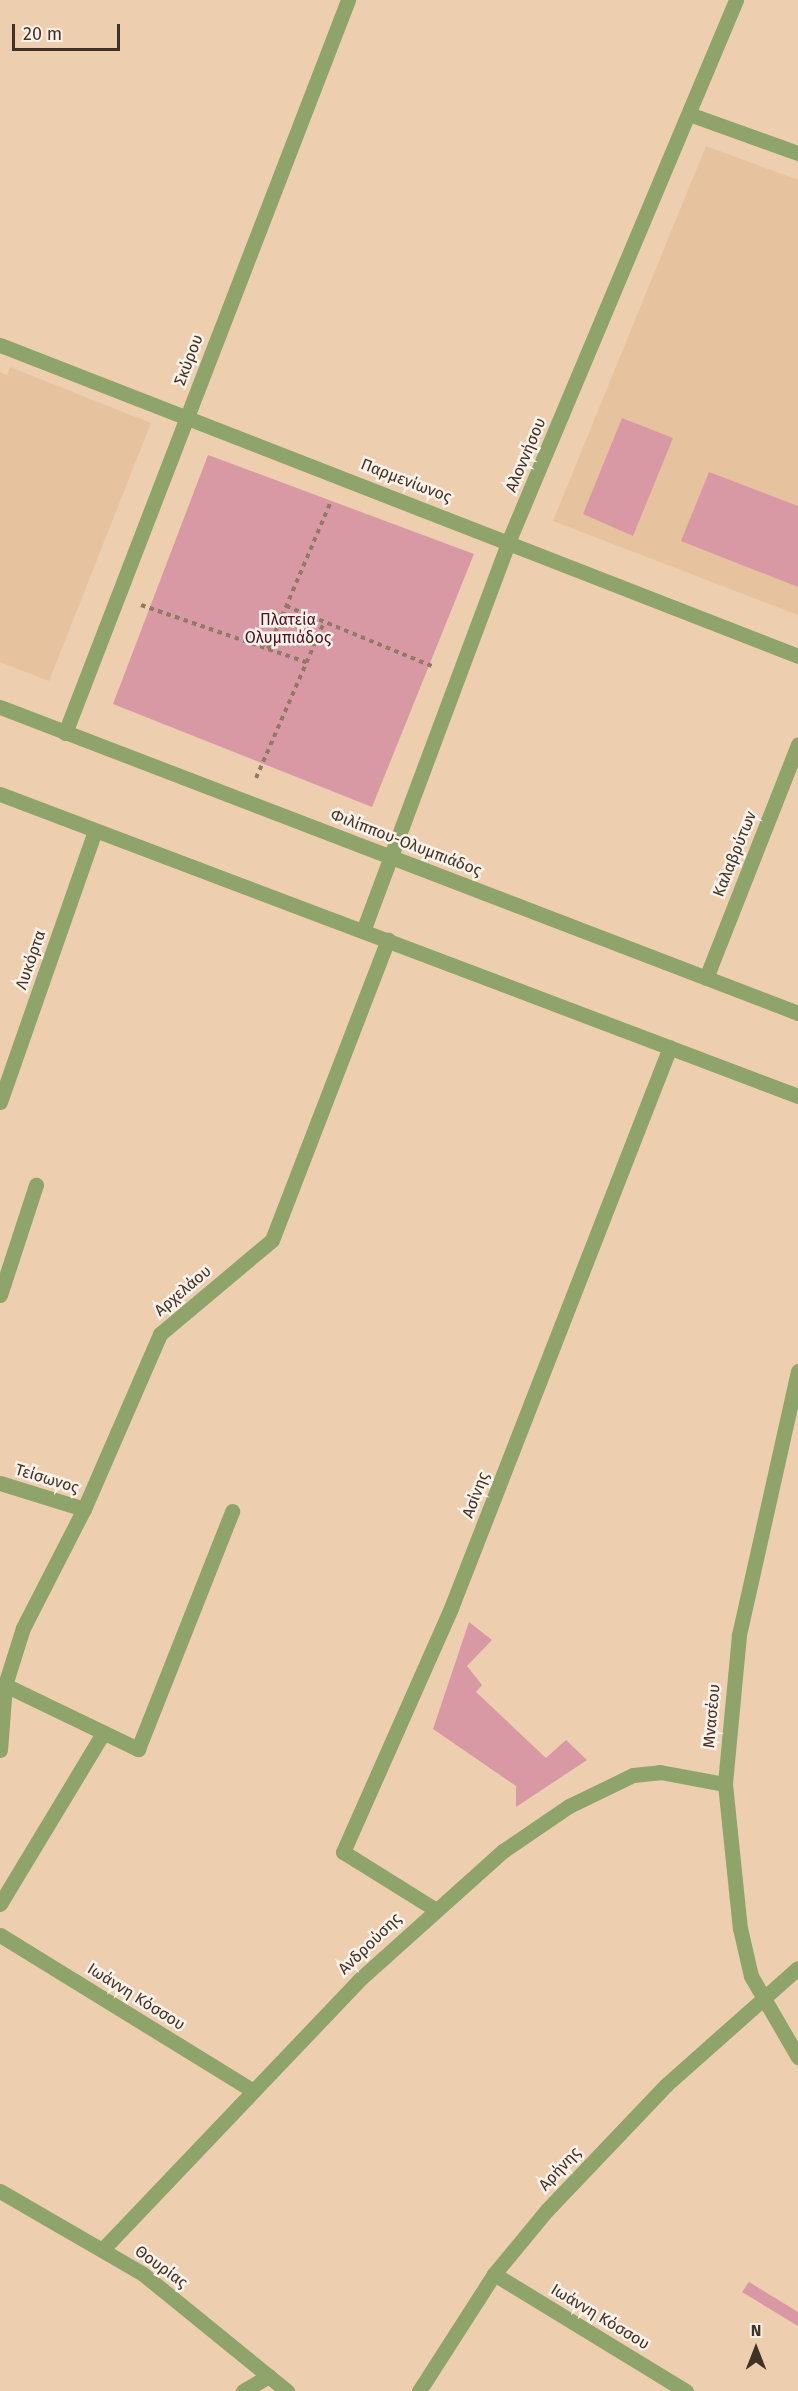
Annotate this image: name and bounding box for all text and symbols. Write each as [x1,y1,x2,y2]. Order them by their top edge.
scale bar [15,12,123,50]
text: 20 m [23,23,62,45]
street label: Σκύρου [171,332,207,388]
street label: Αλοννήσου [502,415,550,495]
street label: Παρμενίωνος [358,455,454,507]
park label: Πλατεία Ολυμπιάδος [245,610,331,648]
street label: Φιλίππου-Ολυμπιάδος [328,805,484,881]
street label: Καλαβρύτων [709,808,761,900]
street label: Λυκόρτα [12,928,50,992]
street label: Αρχελάου [151,1262,215,1320]
street label: Τείσωνος [13,1460,81,1498]
street label: Ασίνης [458,1469,494,1521]
street label: Μνασέου [700,1683,724,1749]
street label: Ανδρούσης [334,1909,406,1979]
street label: Ιωάννη Κόσσου [84,1959,188,2035]
street label: Αρήνης [535,2143,585,2195]
street label: Θουρίας [131,2242,191,2292]
street label: Ιωάννη Κόσσου [547,2280,653,2354]
north arrow [726,2319,786,2379]
text: N [751,2321,761,2340]

